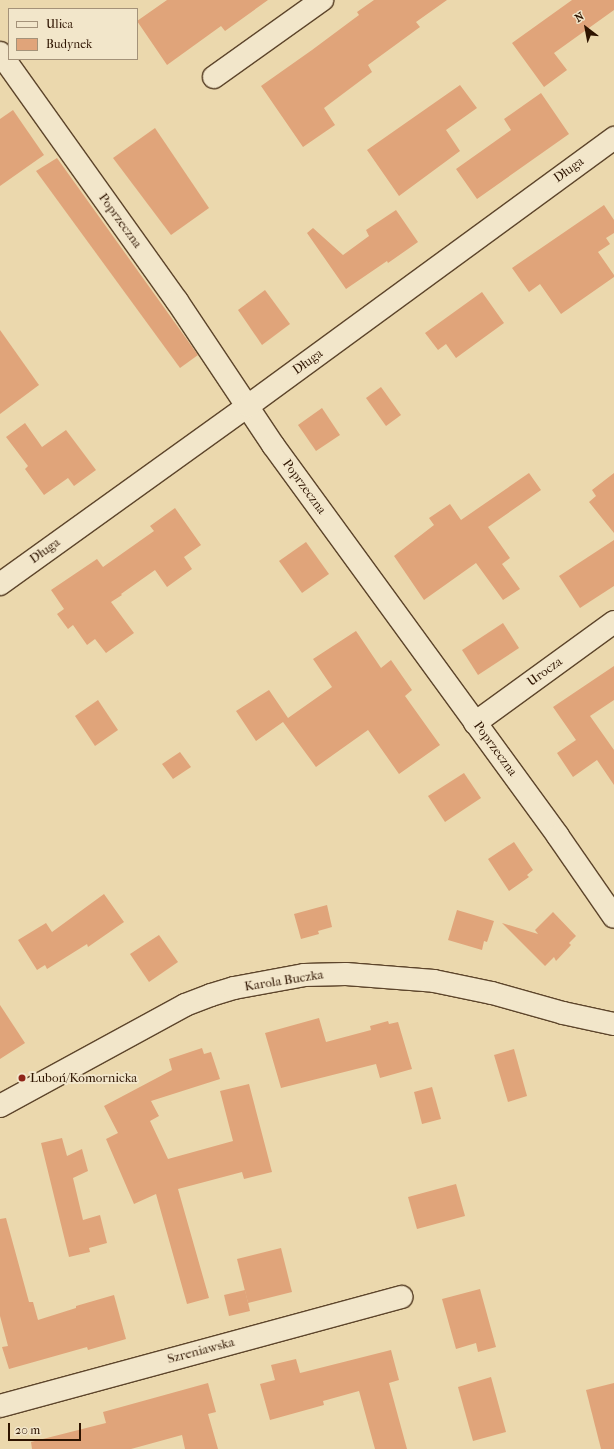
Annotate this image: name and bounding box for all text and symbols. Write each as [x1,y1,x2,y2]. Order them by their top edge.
legend [8,8,138,60]
north arrow [566,8,606,48]
text: N [572,10,586,25]
text: Ulica [46,17,73,31]
text: Budynek [46,37,92,51]
street label: Długa [551,154,587,186]
street label: Poprzeczna [95,191,145,251]
street label: Długa [290,346,326,378]
street label: Poprzeczna [279,457,329,517]
street label: Długa [27,535,63,567]
street label: Urocza [524,654,566,690]
street label: Poprzeczna [470,719,520,779]
street label: Karola Buczka [243,967,325,995]
place label: Luboń/Komornicka [30,1070,137,1086]
marker: Luboń/Komornicka [17,1073,27,1083]
street label: Szreniawska [166,1335,236,1367]
scale bar [10,1415,83,1441]
text: 20 m [15,1423,40,1437]

